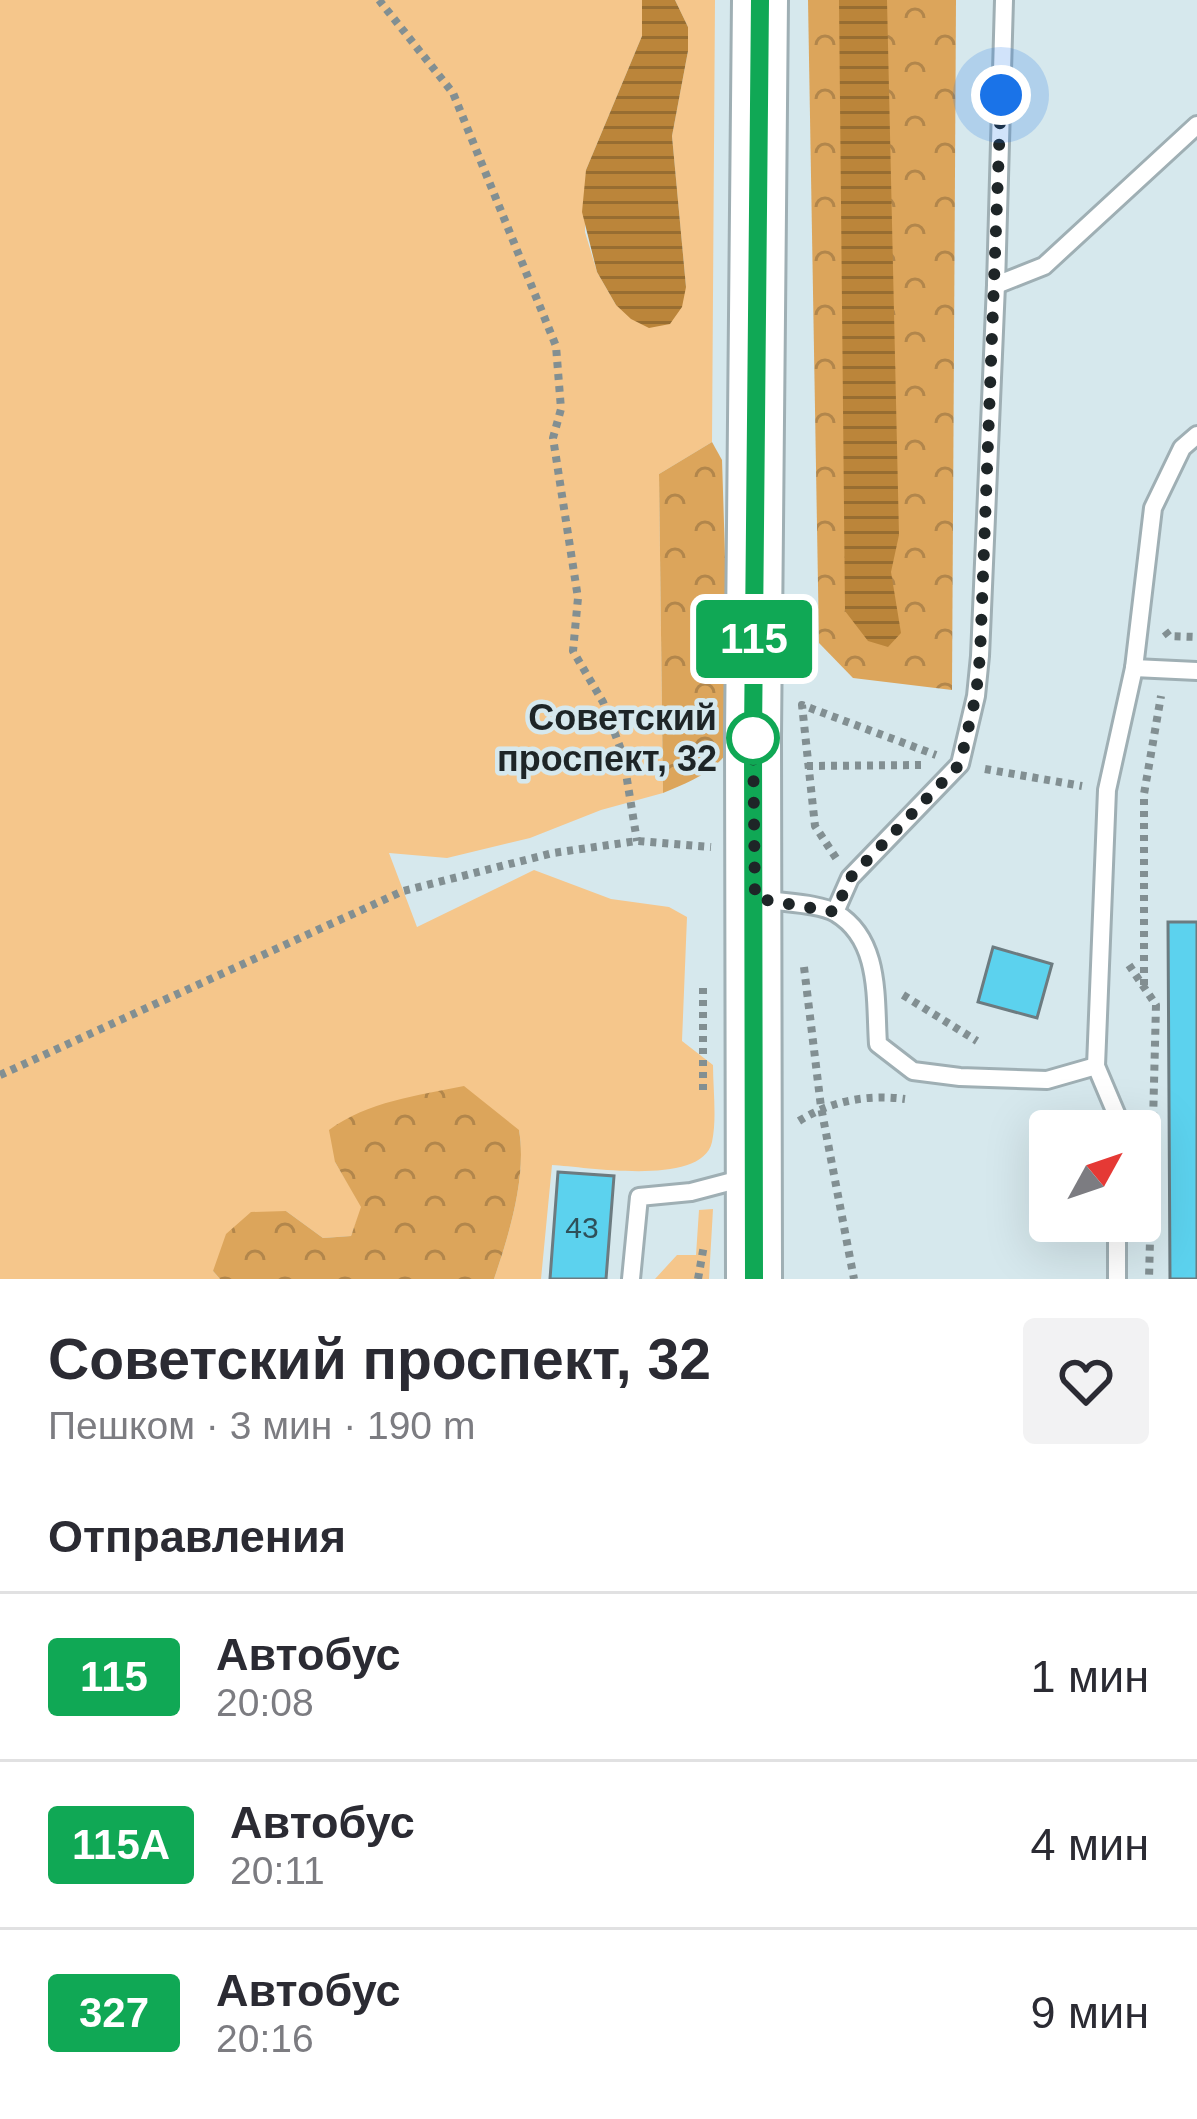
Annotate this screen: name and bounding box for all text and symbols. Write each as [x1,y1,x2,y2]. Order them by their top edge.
your location [971,65,1031,125]
line badge: 115 [685,600,823,678]
text: 115 [720,615,788,662]
place label: Советский проспект, 32 [497,697,717,779]
marker: Советский проспект, 32 [728,713,778,763]
north arrow [1029,1110,1161,1242]
map controls [1029,1110,1161,1242]
house number: 43 [565,1211,599,1244]
button: heart [1023,1318,1149,1444]
text: Советский проспект, 32 [48,1327,711,1391]
text: Пешком · 3 мин · 190 m [48,1404,475,1447]
text: Отправления [48,1511,346,1562]
text: Автобус [216,1629,401,1680]
text: 1 мин [1031,1651,1149,1702]
text: 115 [80,1653,148,1700]
text: 20:08 [216,1681,314,1724]
text: Автобус [230,1797,415,1848]
text: 4 мин [1031,1819,1149,1870]
text: 115А [72,1821,170,1868]
text: 20:11 [230,1849,325,1892]
text: Автобус [216,1965,401,2016]
text: 9 мин [1031,1987,1149,2038]
text: 327 [79,1989,149,2036]
text: 20:16 [216,2017,314,2060]

